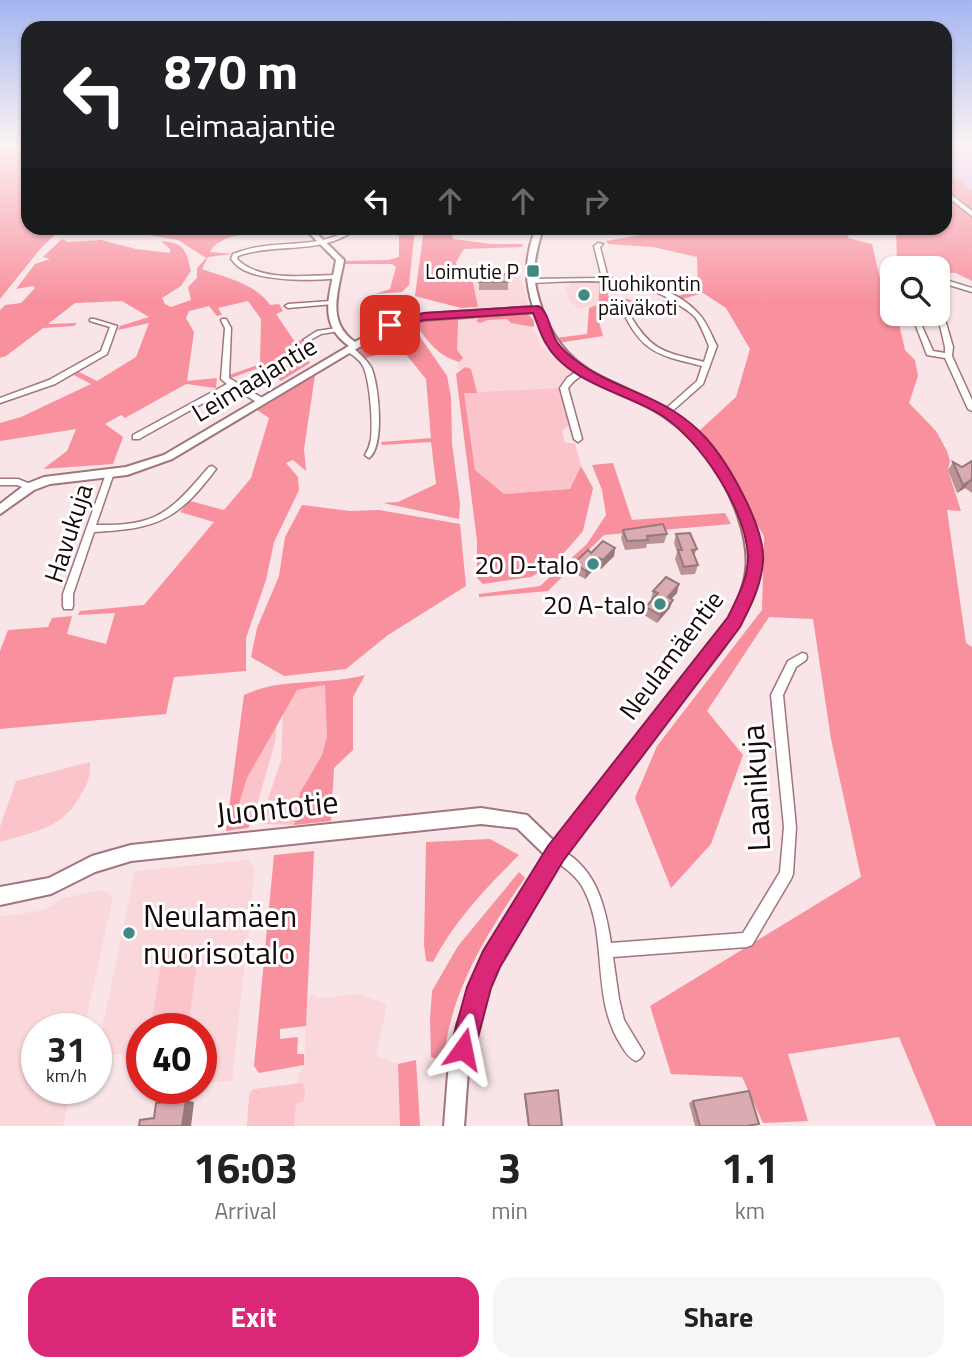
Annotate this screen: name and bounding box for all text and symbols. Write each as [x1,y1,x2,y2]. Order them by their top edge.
text: 870 m [164,33,298,108]
icon: left [49,49,140,140]
text: Leimaajantie [164,101,336,149]
icon: left [358,182,396,220]
icon: ahead [431,182,469,220]
icon: ahead [504,182,542,220]
icon: right [577,182,615,220]
place label: Loimutie P [425,255,519,287]
map controls [880,256,950,326]
button: search [880,256,950,326]
marker: Loimutie P [525,263,541,279]
place label: Tuohikontin päiväkoti [598,267,701,323]
marker: Tuohikontin päiväkoti [576,287,592,303]
pin [360,295,420,355]
icon: arrive [371,306,409,344]
street label: Leimaajantie [184,326,324,432]
street label: Havukuja [34,479,102,587]
place label: 20 D-talo [475,545,579,584]
marker: 20 D-talo [585,556,601,572]
street label: Neulamäentie [609,582,733,728]
place label: 20 A-talo [543,585,646,624]
marker: 20 A-talo [652,596,668,612]
street label: Laanikuja [728,723,782,853]
street label: Juontotie [214,777,340,837]
place label: Neulamäen nuorisotalo [143,891,297,976]
marker: Neulamäen nuorisotalo [121,925,137,941]
position arrow [426,1012,500,1086]
speed limit sign: 40 [126,1013,217,1104]
text: 31 [47,1022,86,1076]
text: km/h [46,1062,87,1089]
text: 16:03 [193,1135,298,1199]
text: 3 [498,1135,521,1199]
text: 1.1 [721,1135,779,1199]
text: Arrival [214,1193,277,1228]
text: min [491,1193,528,1228]
text: km [735,1193,765,1228]
button: Exit [28,1277,479,1357]
button: Share [493,1277,944,1357]

